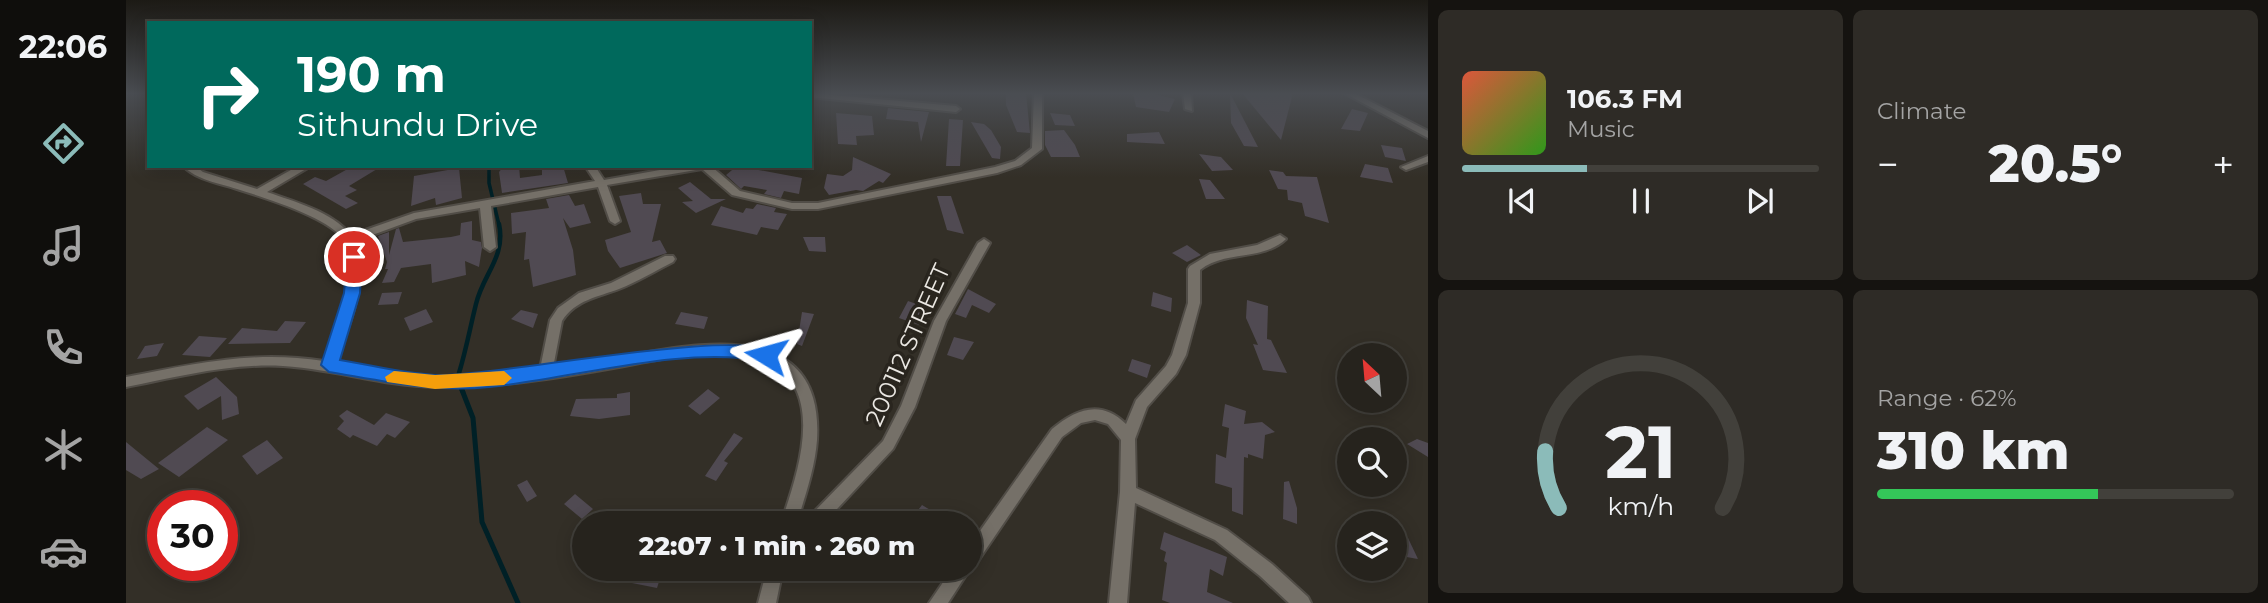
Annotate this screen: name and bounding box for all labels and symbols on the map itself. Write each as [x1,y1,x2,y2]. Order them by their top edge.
pin [324,227,384,287]
street label: 200112 STREET [859,259,956,430]
position arrow [729,318,803,392]
north arrow [1337,343,1407,413]
speed limit sign: 30 [147,490,238,581]

